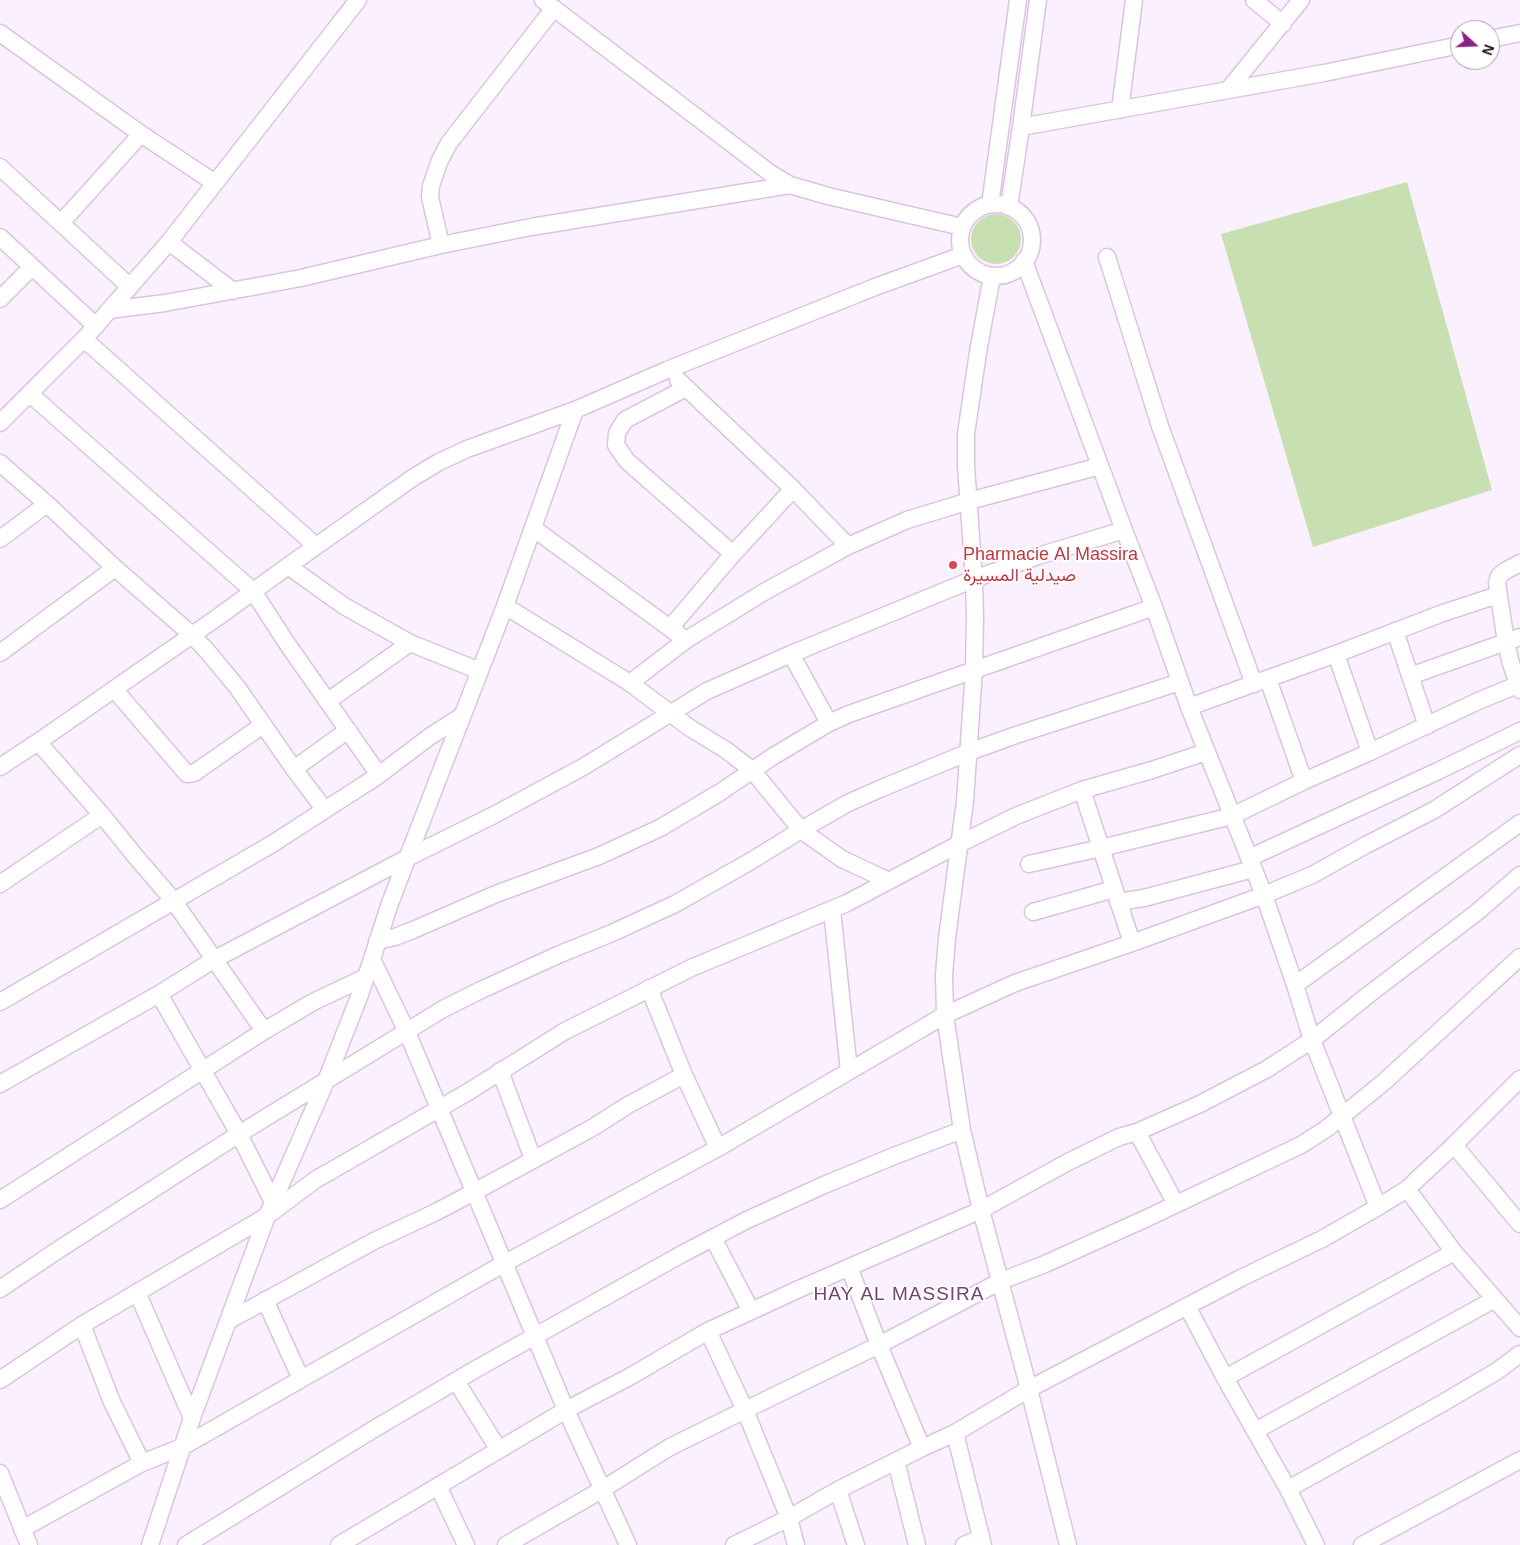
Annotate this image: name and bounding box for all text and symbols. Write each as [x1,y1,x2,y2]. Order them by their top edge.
north arrow [1450,20,1500,70]
text: N [1479,42,1497,57]
place label: Pharmacie Al Massira صيدلية المسيرة [963,544,1138,586]
marker: Pharmacie Al Massira صيدلية المسيرة [947,559,959,571]
district label: HAY AL MASSIRA [812,1284,986,1306]

